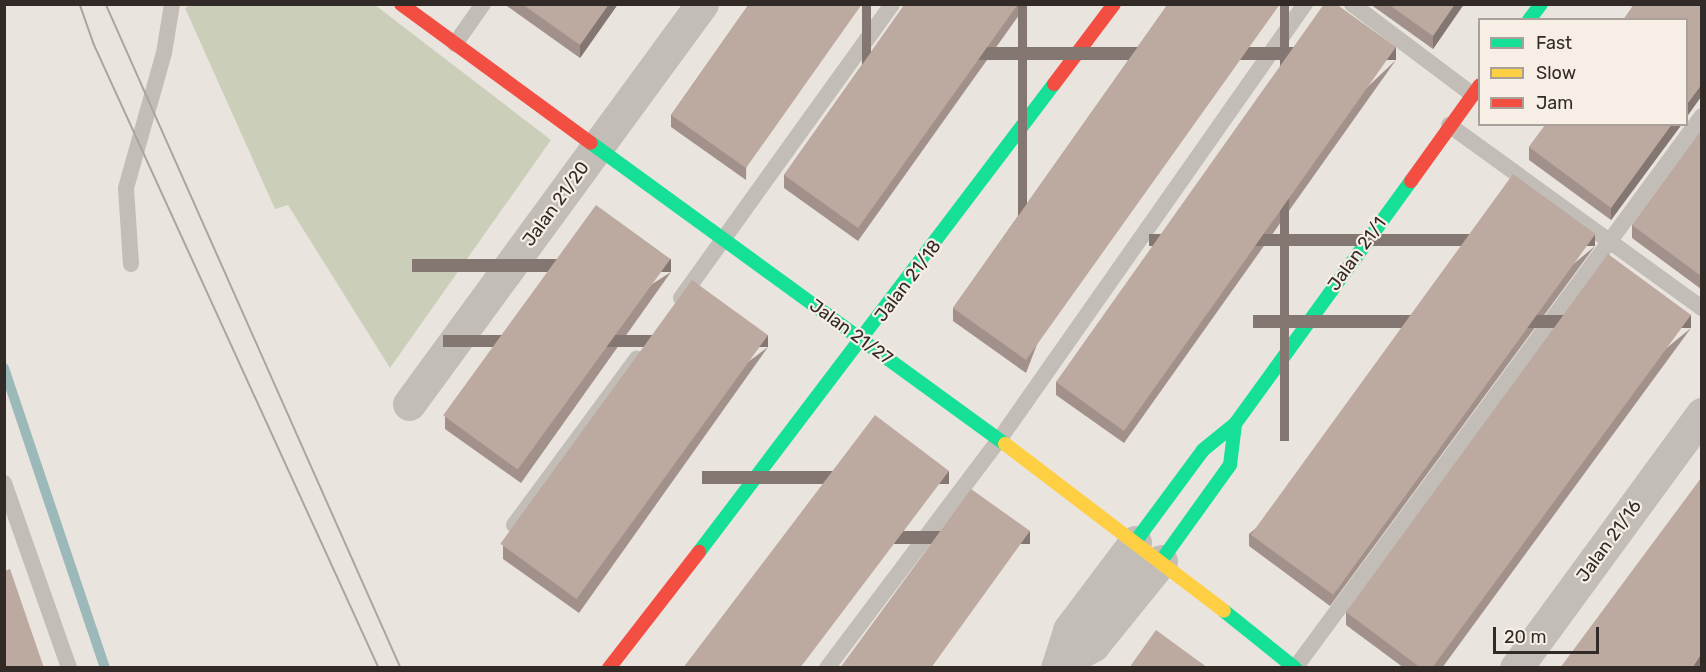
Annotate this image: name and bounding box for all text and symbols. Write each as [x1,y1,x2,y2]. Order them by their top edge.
legend [1478,18,1688,126]
text: Fast [1536,32,1572,54]
text: Slow [1536,62,1576,84]
text: Jam [1536,92,1573,114]
street label: Jalan 21/20 [518,157,594,251]
street label: Jalan 21/1 [1323,213,1391,295]
street label: Jalan 21/18 [870,236,946,326]
street label: Jalan 21/27 [805,295,897,369]
street label: Jalan 21/16 [1572,496,1646,586]
scale bar [1496,615,1602,653]
text: 20 m [1504,626,1546,648]

